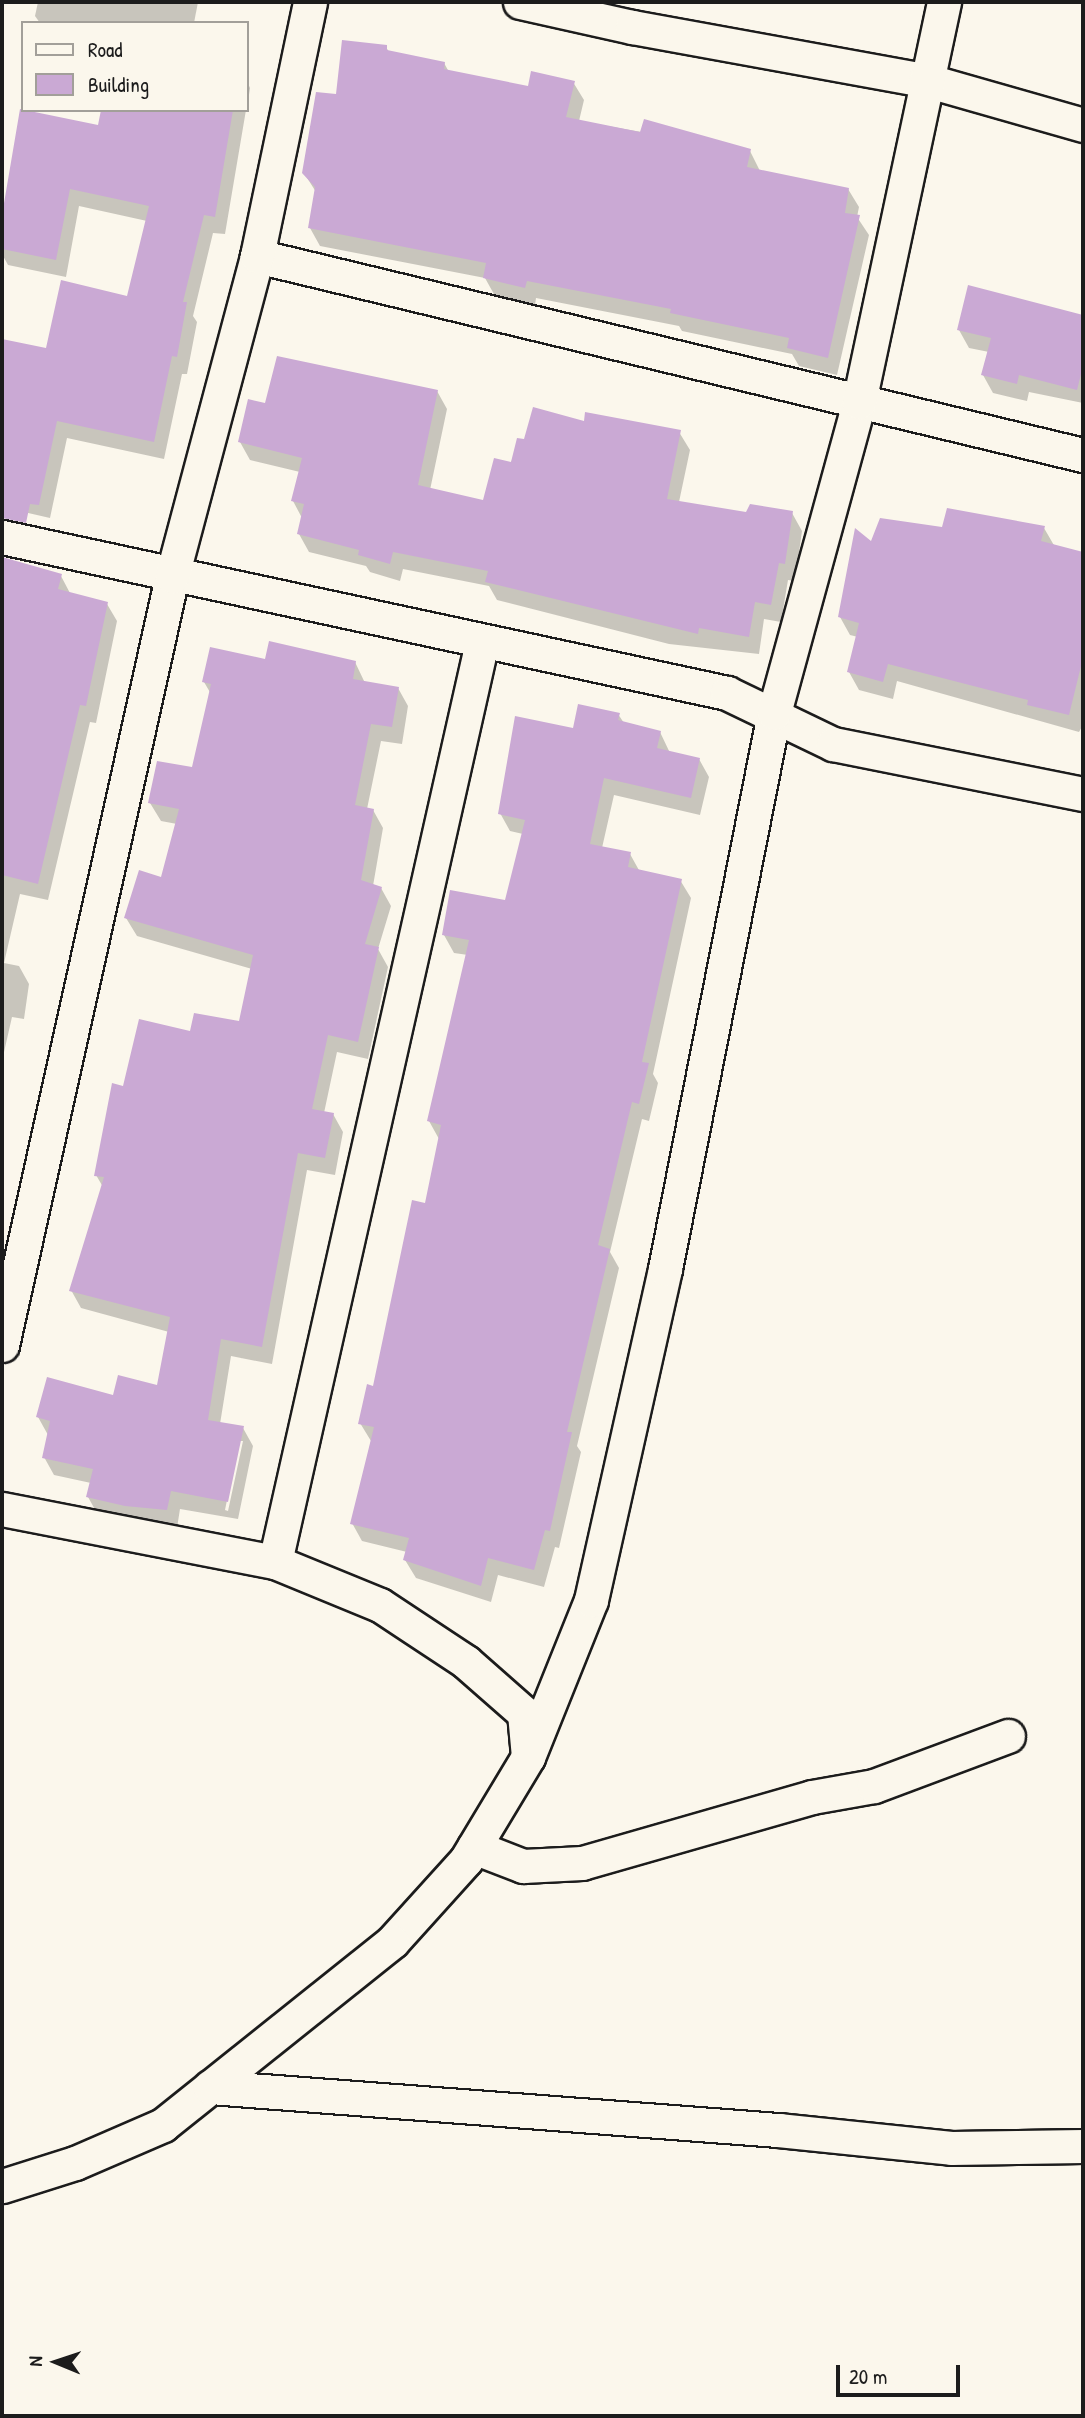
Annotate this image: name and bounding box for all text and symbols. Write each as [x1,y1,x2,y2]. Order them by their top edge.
legend [21,21,248,112]
text: Road [88,35,122,64]
text: Building [88,70,149,99]
north arrow [21,2327,91,2397]
scale bar [840,2352,964,2396]
text: N [22,2356,48,2367]
text: 20 m [849,2362,887,2391]

